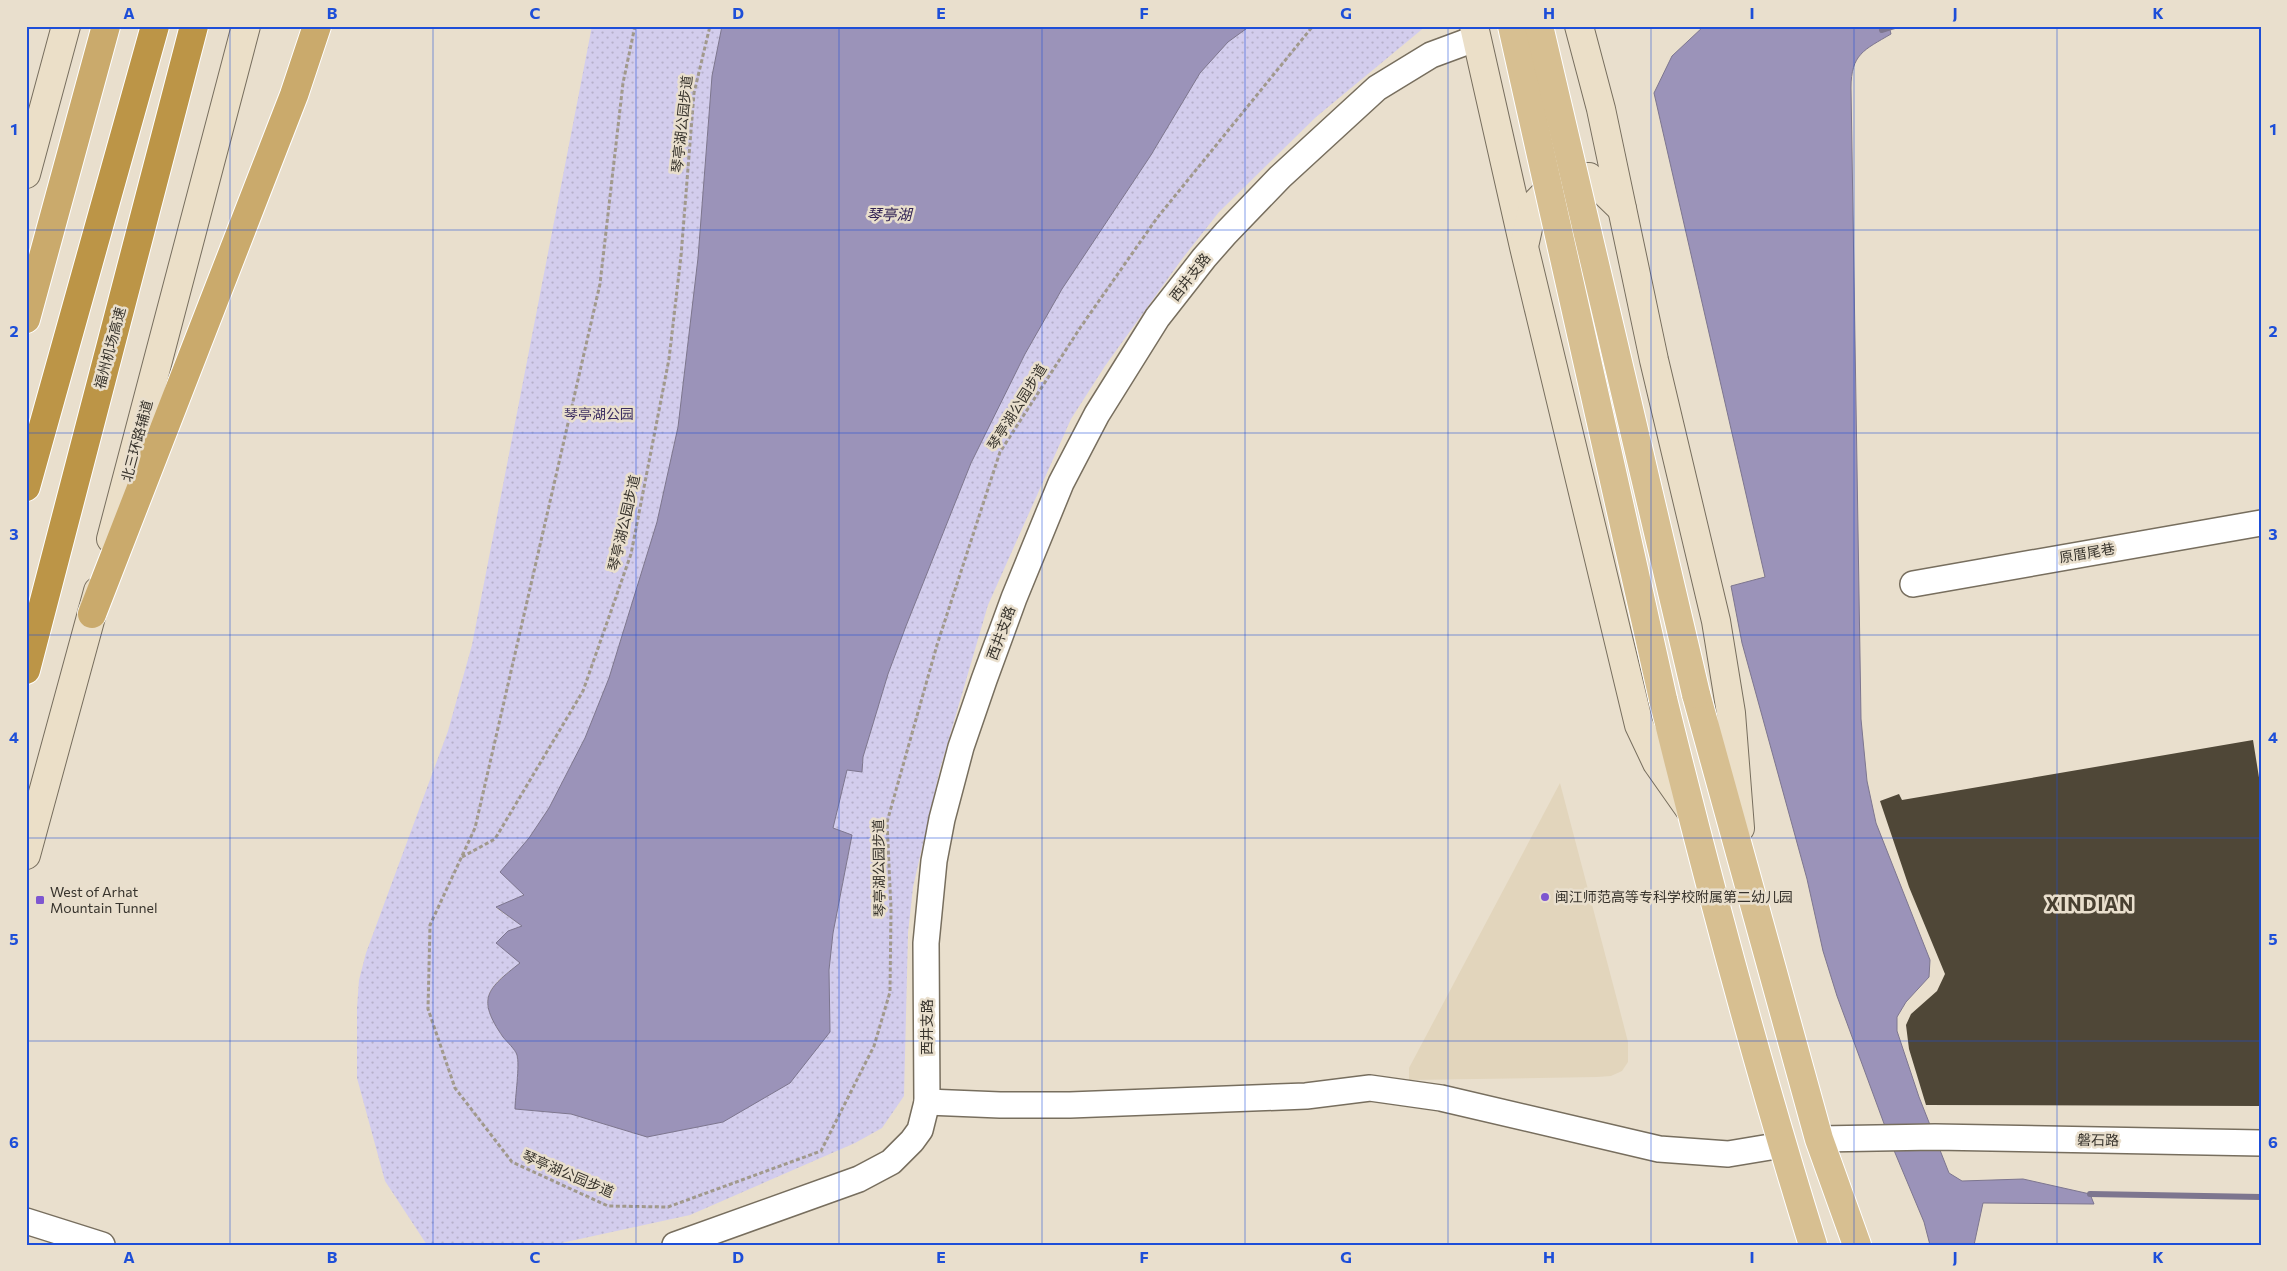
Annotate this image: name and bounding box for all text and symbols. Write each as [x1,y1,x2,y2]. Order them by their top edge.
text: A [123,3,135,22]
text: B [327,3,338,22]
text: C [530,3,541,22]
text: D [732,3,744,22]
text: E [936,3,946,22]
text: F [1139,3,1149,22]
text: G [1340,3,1352,22]
text: H [1543,3,1555,22]
text: I [1749,3,1755,22]
text: J [1952,3,1958,22]
text: K [2152,3,2164,22]
street label: 琴亭湖公园步道 [668,74,695,174]
text: 1 [10,119,18,138]
text: 1 [2269,119,2277,138]
water label: 琴亭湖 [866,205,913,223]
street label: 西井支路 [1166,249,1214,304]
street label: 福州机场高速 [90,305,129,391]
text: 2 [9,321,19,340]
text: 2 [2268,321,2278,340]
street label: 琴亭湖公园步道 [983,361,1050,453]
street label: 北三环路辅道 [117,398,156,484]
park label: 琴亭湖公园 [564,405,634,422]
street label: 琴亭湖公园步道 [604,473,643,573]
text: 3 [9,524,19,543]
text: 3 [2268,524,2278,543]
street label: 原厝尾巷 [2058,539,2116,566]
street label: 西井支路 [983,604,1018,662]
text: 4 [9,727,19,746]
text: 4 [2268,727,2278,746]
street label: 琴亭湖公园步道 [869,819,888,917]
place label: West of Arhat Mountain Tunnel [50,883,158,916]
place label: 闽江师范高等专科学校附属第二幼儿园 [1555,888,1793,905]
marker: 闽江师范高等专科学校附属第二幼儿园 [1539,891,1551,903]
district label: XINDIAN [2046,892,2134,915]
marker: West of Arhat Mountain Tunnel [34,894,46,906]
text: 5 [9,929,19,948]
text: 5 [2268,929,2278,948]
street label: 西井支路 [918,999,935,1055]
street label: 磐石路 [2077,1131,2119,1148]
text: 6 [9,1132,19,1151]
text: 6 [2268,1132,2278,1151]
street label: 琴亭湖公园步道 [520,1147,617,1201]
text: A [123,1247,135,1266]
text: B [327,1247,338,1266]
text: C [530,1247,541,1266]
text: D [732,1247,744,1266]
text: E [936,1247,946,1266]
text: F [1139,1247,1149,1266]
text: G [1340,1247,1352,1266]
text: H [1543,1247,1555,1266]
text: I [1749,1247,1755,1266]
text: J [1952,1247,1958,1266]
text: K [2152,1247,2164,1266]

